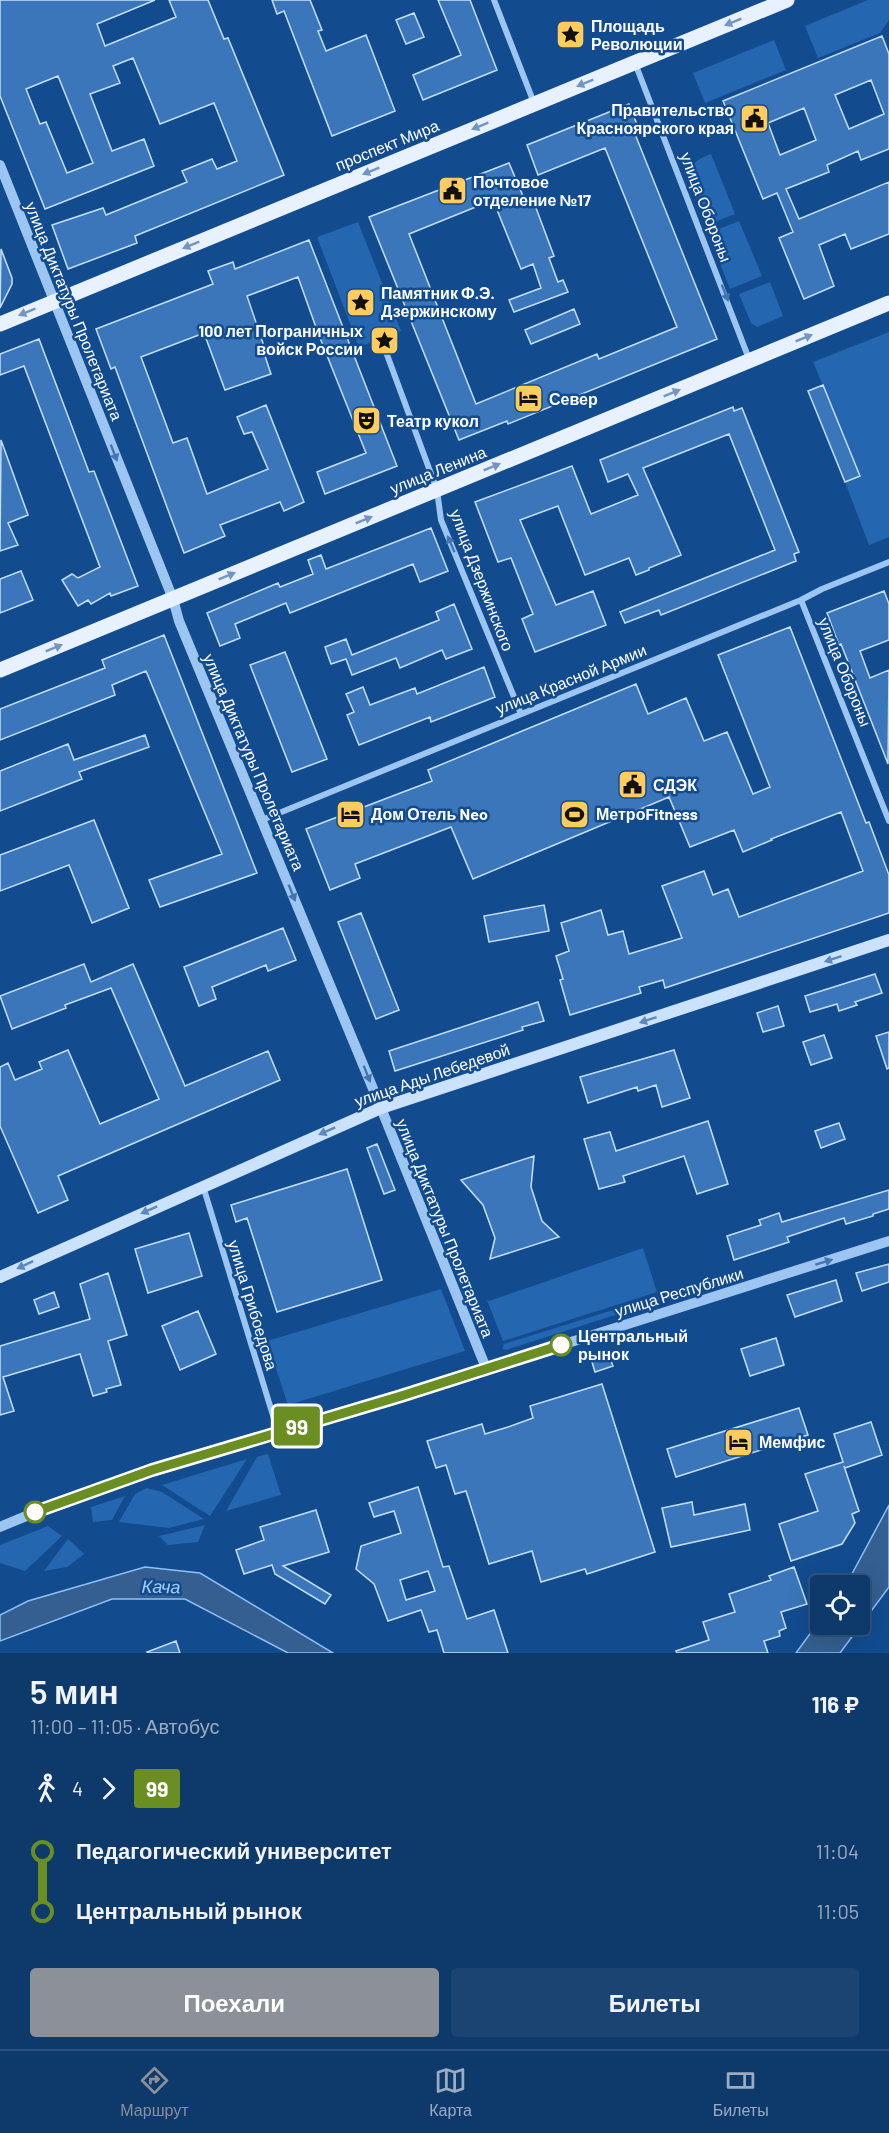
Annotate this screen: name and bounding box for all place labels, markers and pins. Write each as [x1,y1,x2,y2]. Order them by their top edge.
place label: Площадь Революции [591,16,683,53]
place icon: Площадь Революции [554,19,586,51]
place label: Правительство Красноярского края [576,100,734,137]
public building icon: Правительство Красноярского края [739,103,771,135]
place label: Почтовое отделение №17 [473,172,591,209]
public building icon: Почтовое отделение №17 [436,175,468,207]
place label: Памятник Ф.Э. Дзержинскому [381,283,497,320]
place icon: Памятник Ф.Э. Дзержинскому [344,286,376,318]
place label: 100 лет Пограничных войск России [199,321,363,358]
place icon: 100 лет Пограничных войск России [368,324,400,356]
hotel icon: Север [512,383,544,415]
place label: Север [549,389,598,408]
theatre icon: Театр кукол [350,405,382,437]
place label: Театр кукол [387,411,479,430]
public building icon: СДЭК [616,769,648,801]
place label: СДЭК [653,775,697,794]
hotel icon: Дом Отель Neo [334,798,366,830]
sports icon: МетроFitness [559,798,591,830]
place label: Дом Отель Neo [371,804,488,823]
place label: МетроFitness [596,804,698,823]
place label: Центральный рынок [578,1326,688,1363]
marker: Центральный рынок [550,1334,572,1356]
hotel icon: Мемфис [722,1426,754,1458]
place label: Мемфис [759,1432,825,1451]
unlabelled marker [24,1501,46,1523]

